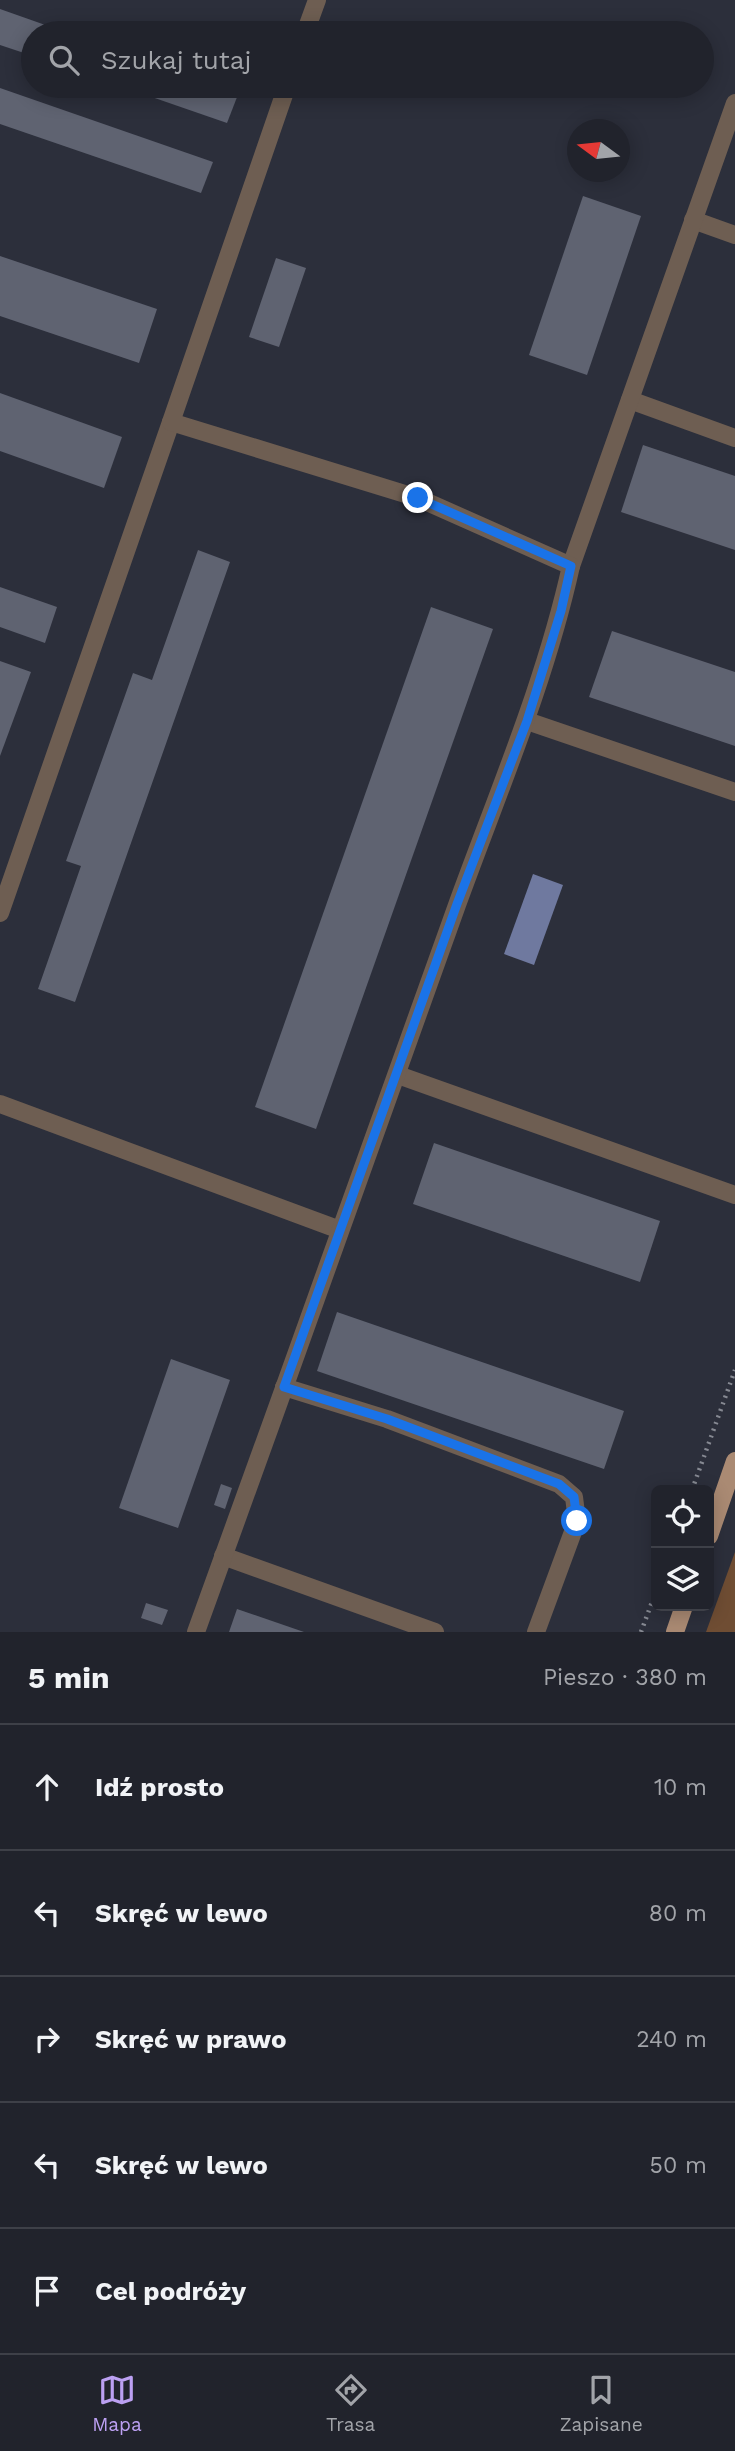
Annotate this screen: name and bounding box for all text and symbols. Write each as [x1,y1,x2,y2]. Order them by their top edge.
search box [21,21,714,98]
icon: search [45,41,83,79]
text: Szukaj tutaj [101,45,251,75]
north arrow [567,119,630,182]
route end [402,482,433,513]
map controls [651,1485,714,1611]
button: locate [651,1485,714,1548]
route start [561,1505,592,1536]
button: layers [651,1548,714,1611]
text: 5 min [28,1660,110,1695]
text: Pieszo · 380 m [543,1664,707,1691]
icon: ahead [28,1768,66,1806]
text: Idź prosto [95,1772,224,1802]
text: 10 m [654,1774,707,1801]
icon: left [28,1894,66,1932]
text: Skręć w lewo [95,1898,268,1928]
text: 80 m [649,1900,707,1927]
icon: right [28,2020,66,2058]
text: Skręć w prawo [95,2024,287,2054]
text: 240 m [636,2026,707,2053]
icon: left [28,2146,66,2184]
text: Skręć w lewo [95,2150,268,2180]
text: 50 m [650,2152,707,2179]
icon: arrive [28,2272,66,2310]
text: Cel podróży [95,2276,246,2306]
tab: Mapa [92,2371,142,2436]
tab: Trasa [326,2371,375,2436]
tab: Zapisane [560,2371,643,2436]

